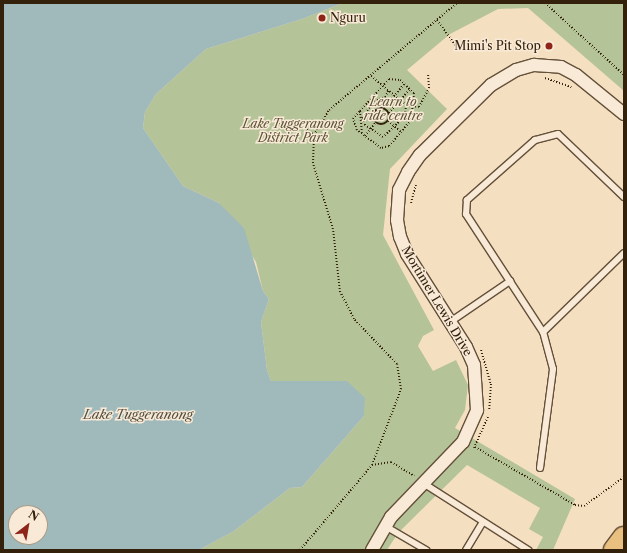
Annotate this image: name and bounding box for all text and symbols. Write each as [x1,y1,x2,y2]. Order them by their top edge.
place label: Nguru [330,11,366,25]
marker: Nguru [317,13,327,23]
place label: Mimi's Pit Stop [454,39,541,53]
marker: Mimi's Pit Stop [544,41,554,51]
park label: Learn to ride centre [364,95,422,123]
park label: Lake Tuggeranong District Park [242,117,344,145]
street label: Mortimer Lewis Drive [398,243,476,359]
water label: Lake Tuggeranong [83,406,193,422]
north arrow [8,505,48,545]
text: N [26,507,41,524]

